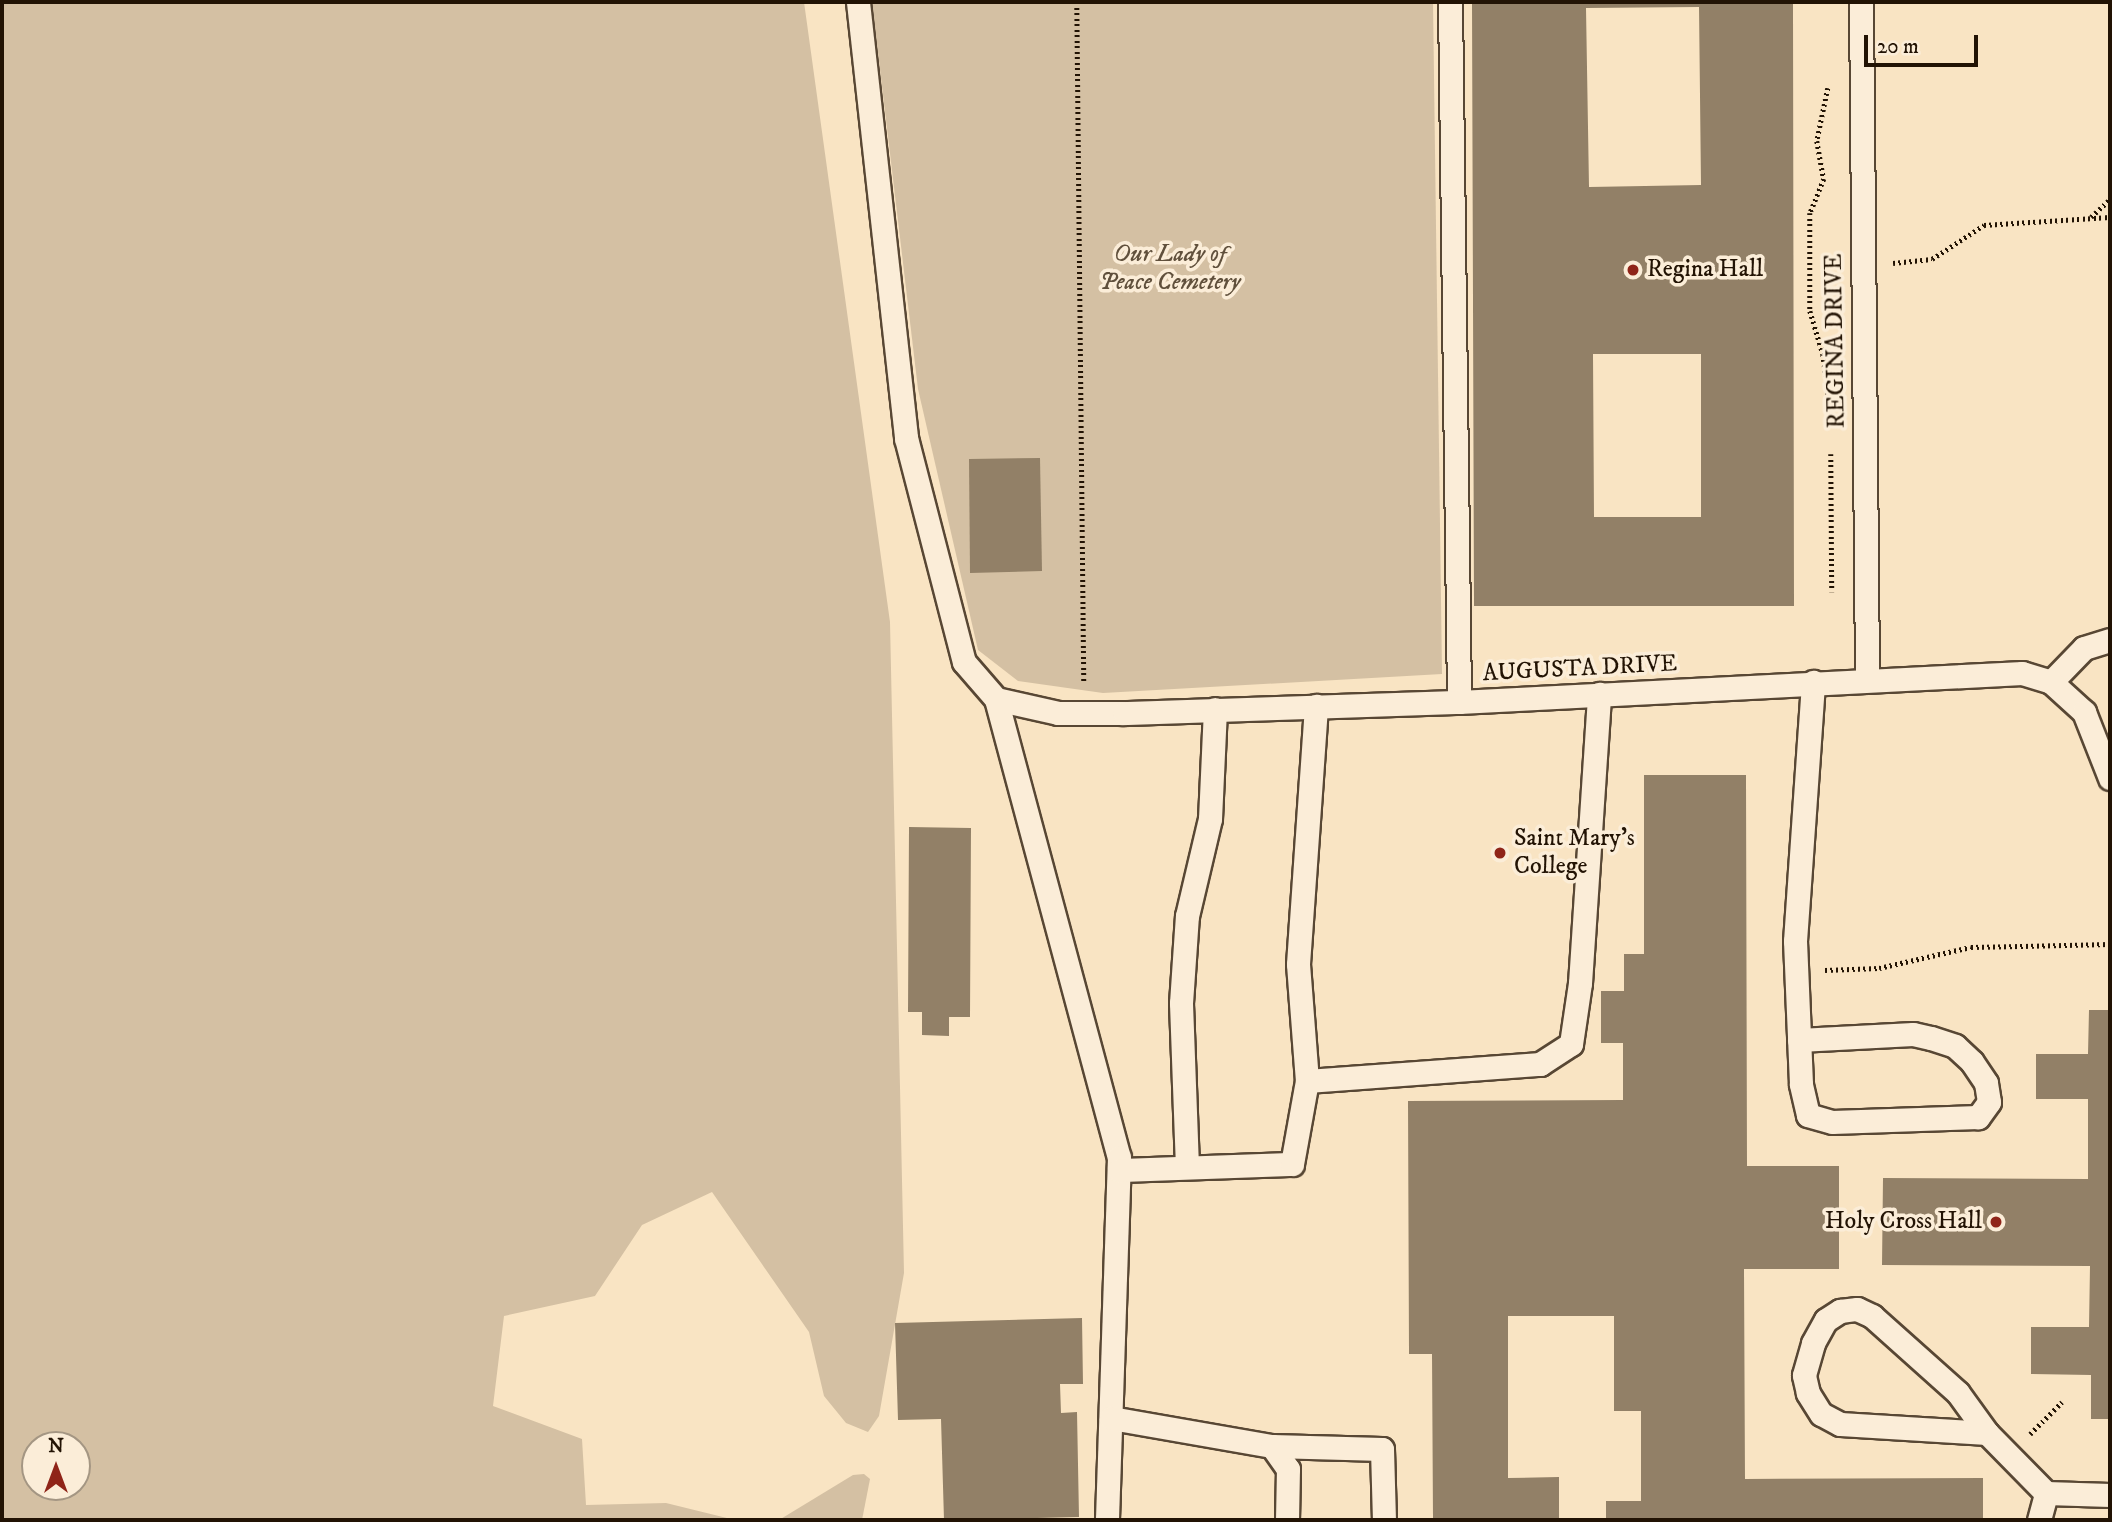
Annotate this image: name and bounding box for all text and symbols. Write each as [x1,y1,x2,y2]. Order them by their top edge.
scale bar [1867,21,1981,65]
text: 20 m [1877,34,1919,60]
park label: Our Lady of Peace Cemetery [1099,241,1241,297]
street label: REGINA DRIVE [1820,253,1852,429]
place label: Regina Hall [1647,256,1763,284]
marker: Regina Hall [1625,262,1641,278]
street label: AUGUSTA DRIVE [1482,650,1678,688]
place label: Saint Mary's College [1514,825,1635,881]
marker: Saint Mary's College [1492,845,1508,861]
place label: Holy Cross Hall [1825,1208,1982,1236]
marker: Holy Cross Hall [1988,1214,2004,1230]
north arrow [21,1431,91,1501]
text: N [48,1435,64,1458]

